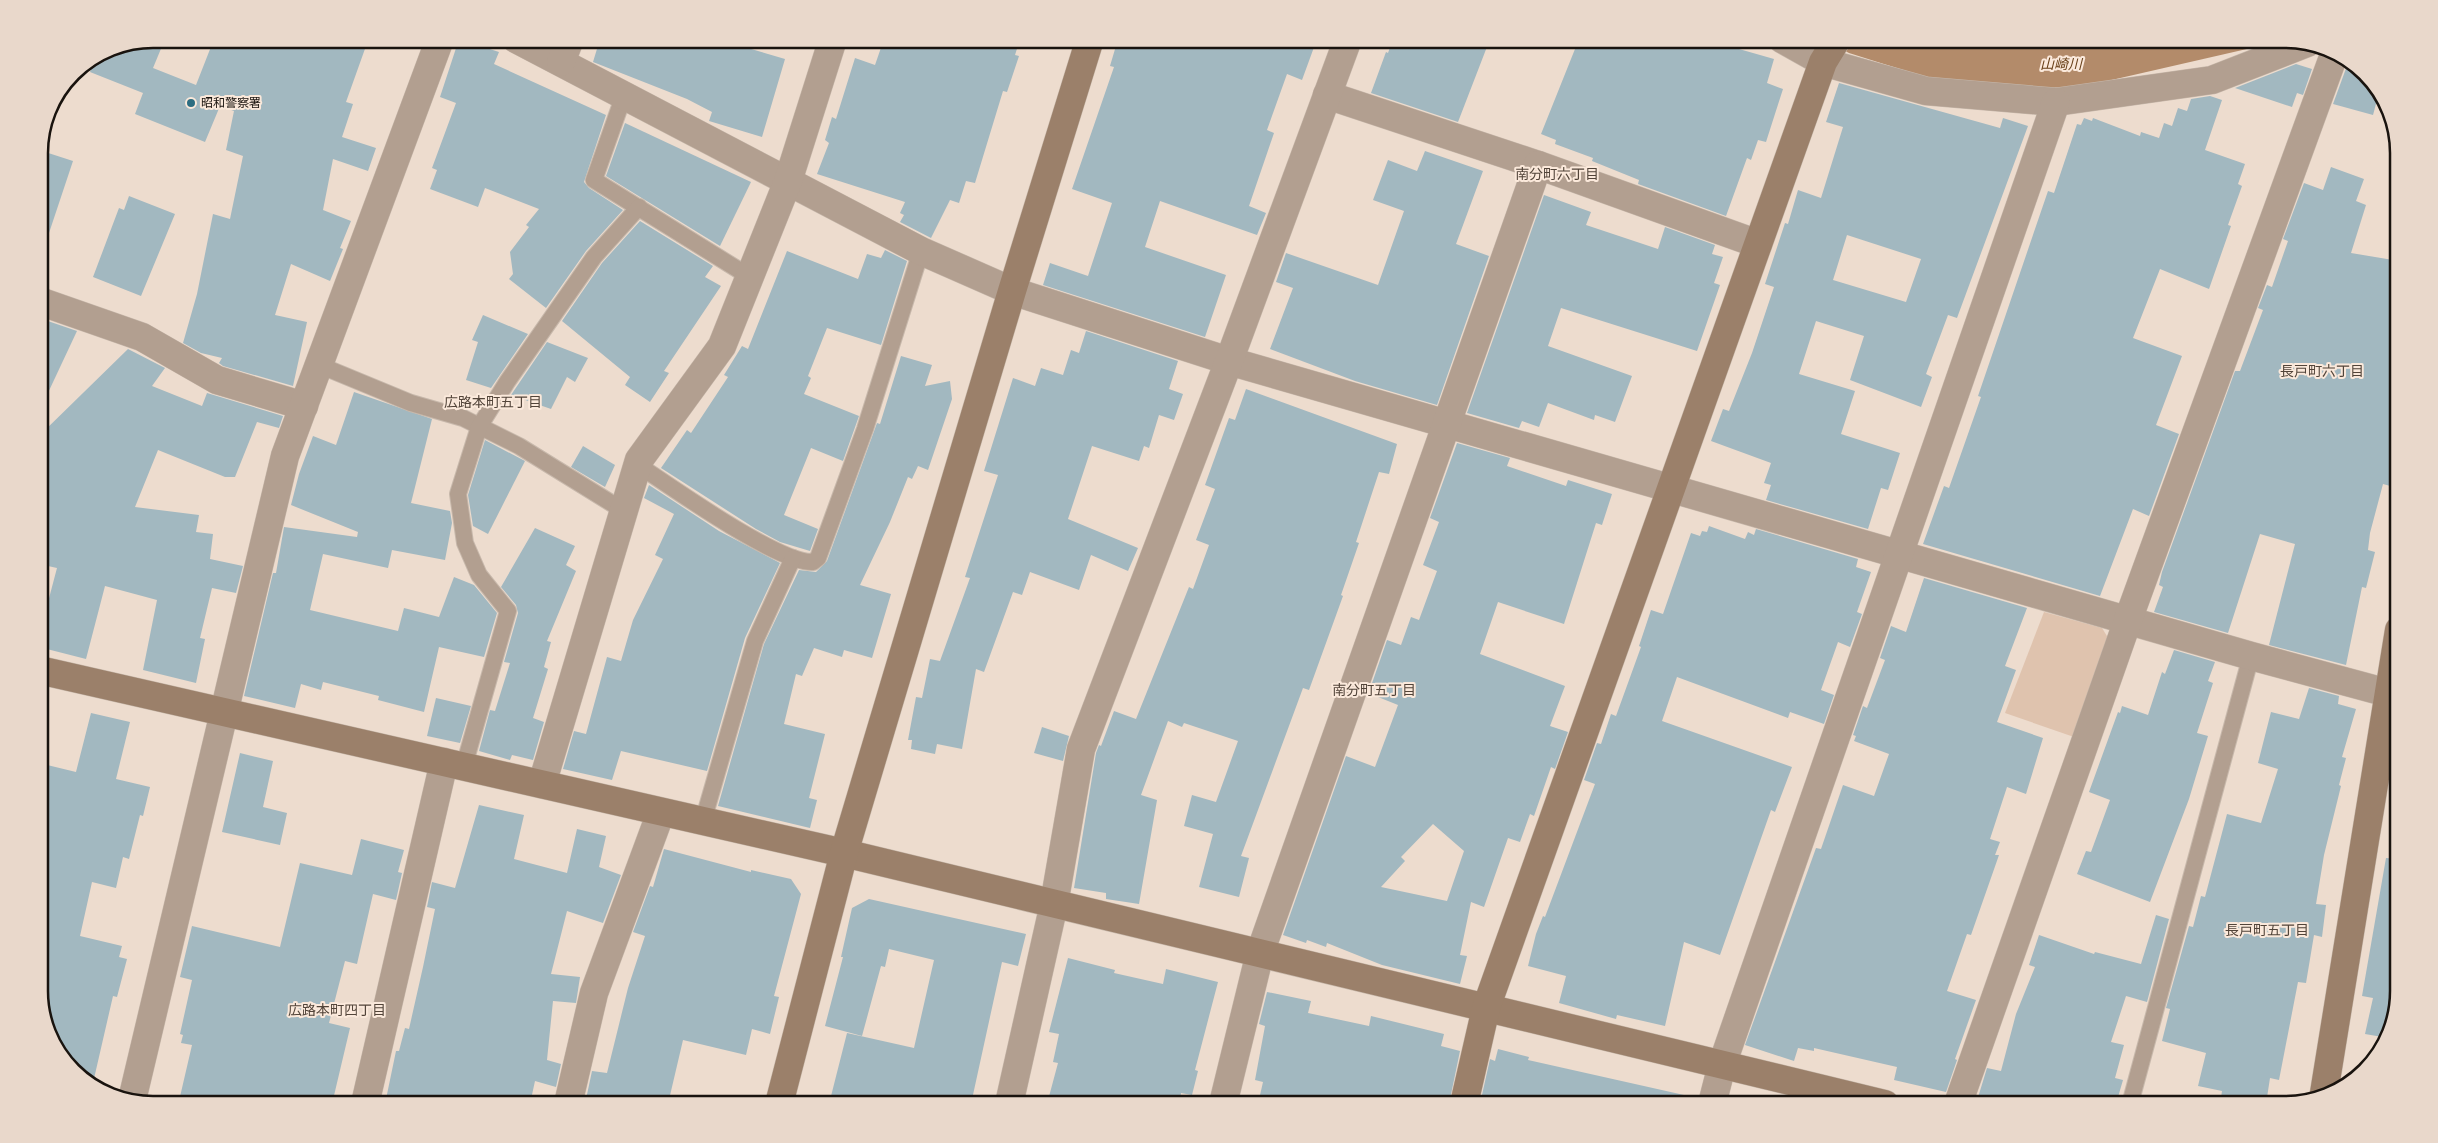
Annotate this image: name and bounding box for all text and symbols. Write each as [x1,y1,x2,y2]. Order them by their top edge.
water label: 山崎川 [2040,56,2084,72]
place label: 昭和警察署 [201,96,261,110]
marker: 昭和警察署 [185,97,197,109]
district label: 南分町六丁目 [1515,166,1599,182]
district label: 長戸町六丁目 [2280,363,2364,379]
district label: 広路本町五丁目 [444,394,542,410]
district label: 南分町五丁目 [1332,682,1416,698]
district label: 長戸町五丁目 [2225,922,2309,938]
district label: 広路本町四丁目 [288,1002,386,1018]

